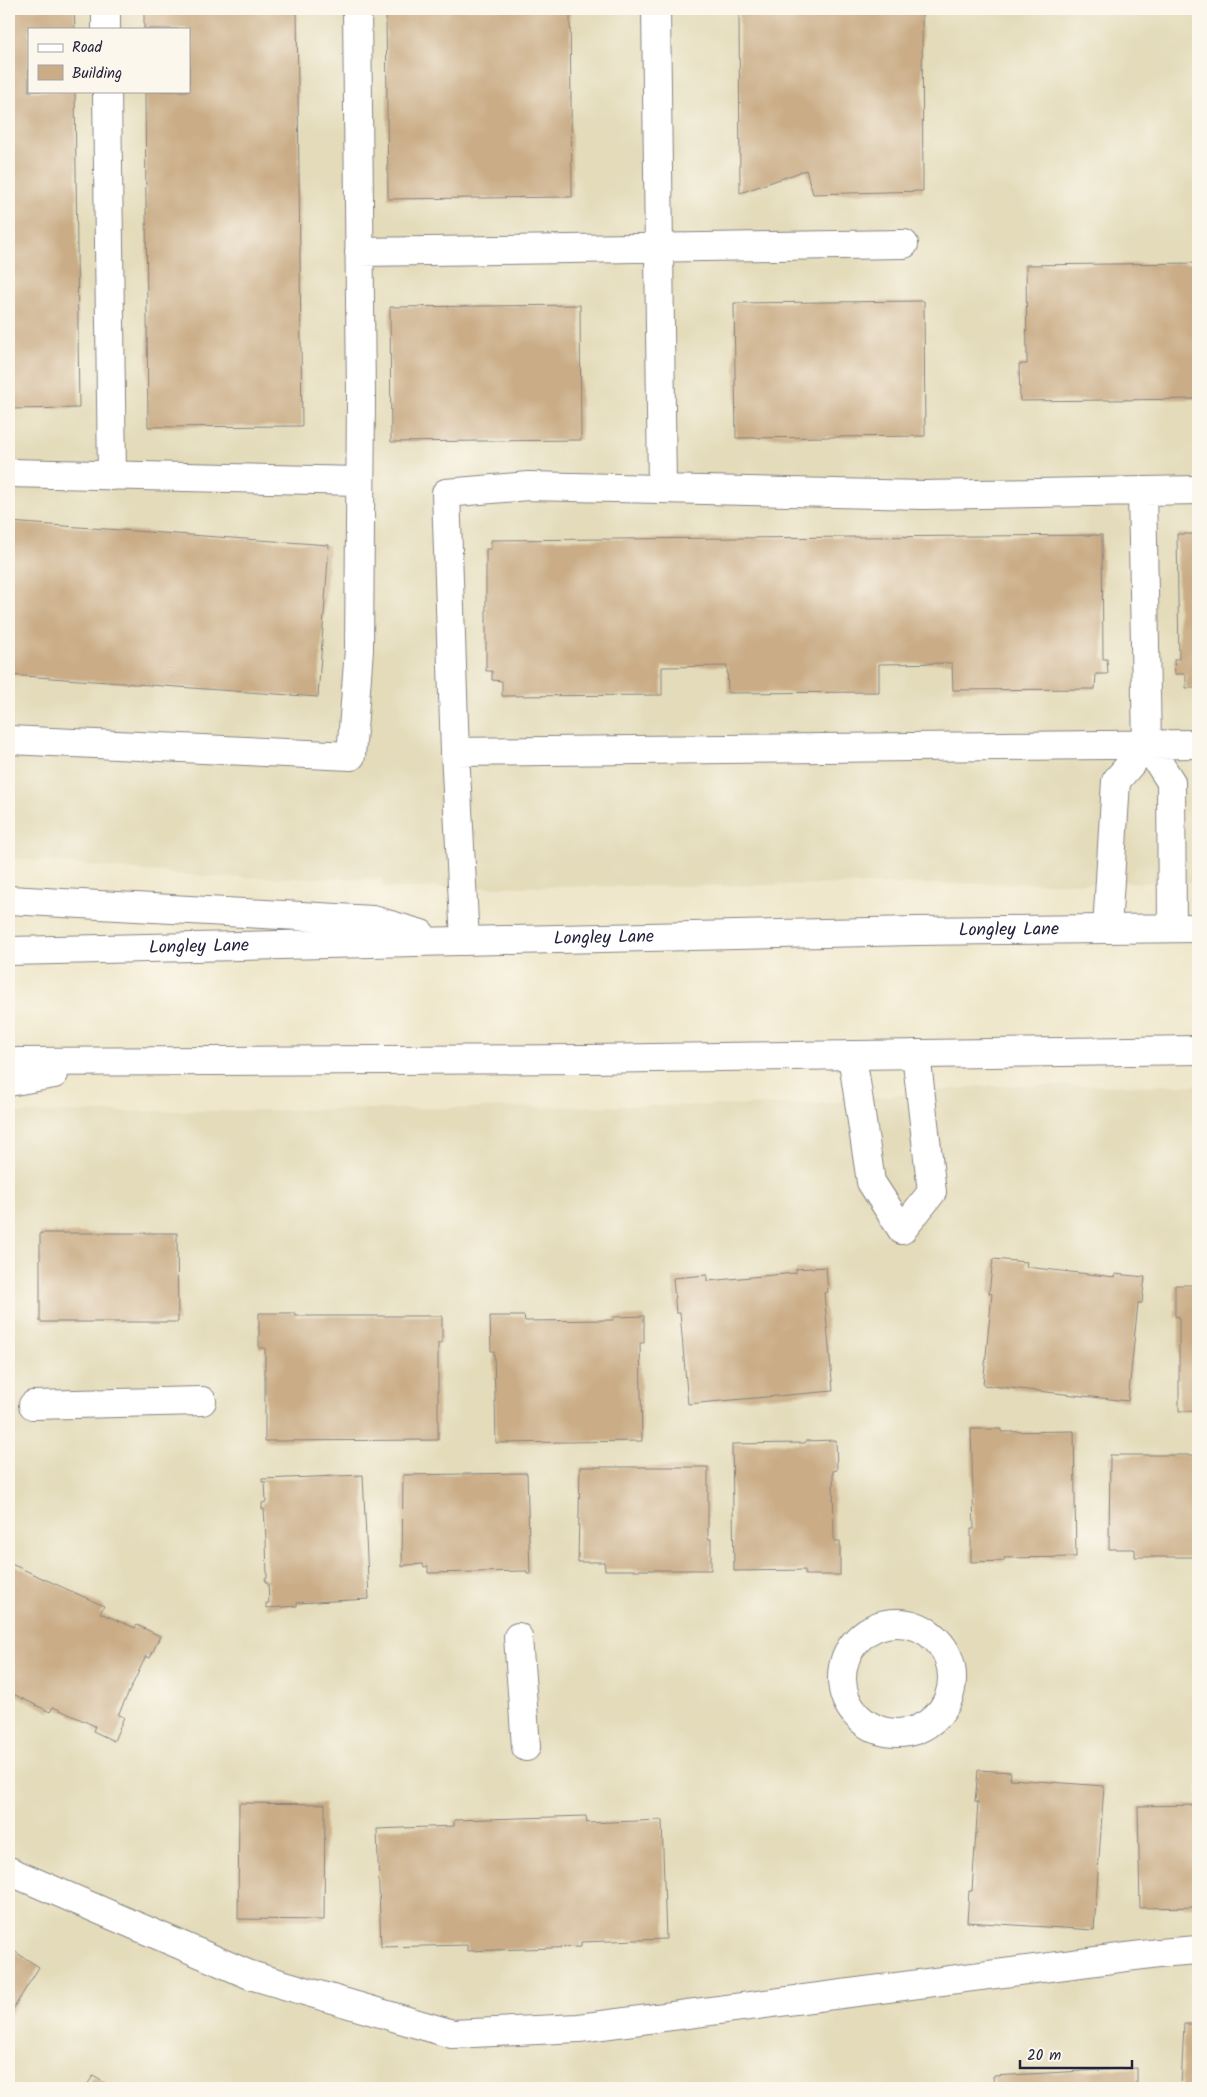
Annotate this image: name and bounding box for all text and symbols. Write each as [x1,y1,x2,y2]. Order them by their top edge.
legend [28,28,190,92]
text: Road [72,36,103,60]
text: Building [72,62,122,86]
street label: Longley Lane [958,915,1059,945]
street label: Longley Lane [553,922,654,953]
street label: Longley Lane [148,931,249,962]
scale bar [1020,2037,1132,2069]
text: 20 m [1027,2044,1061,2068]

